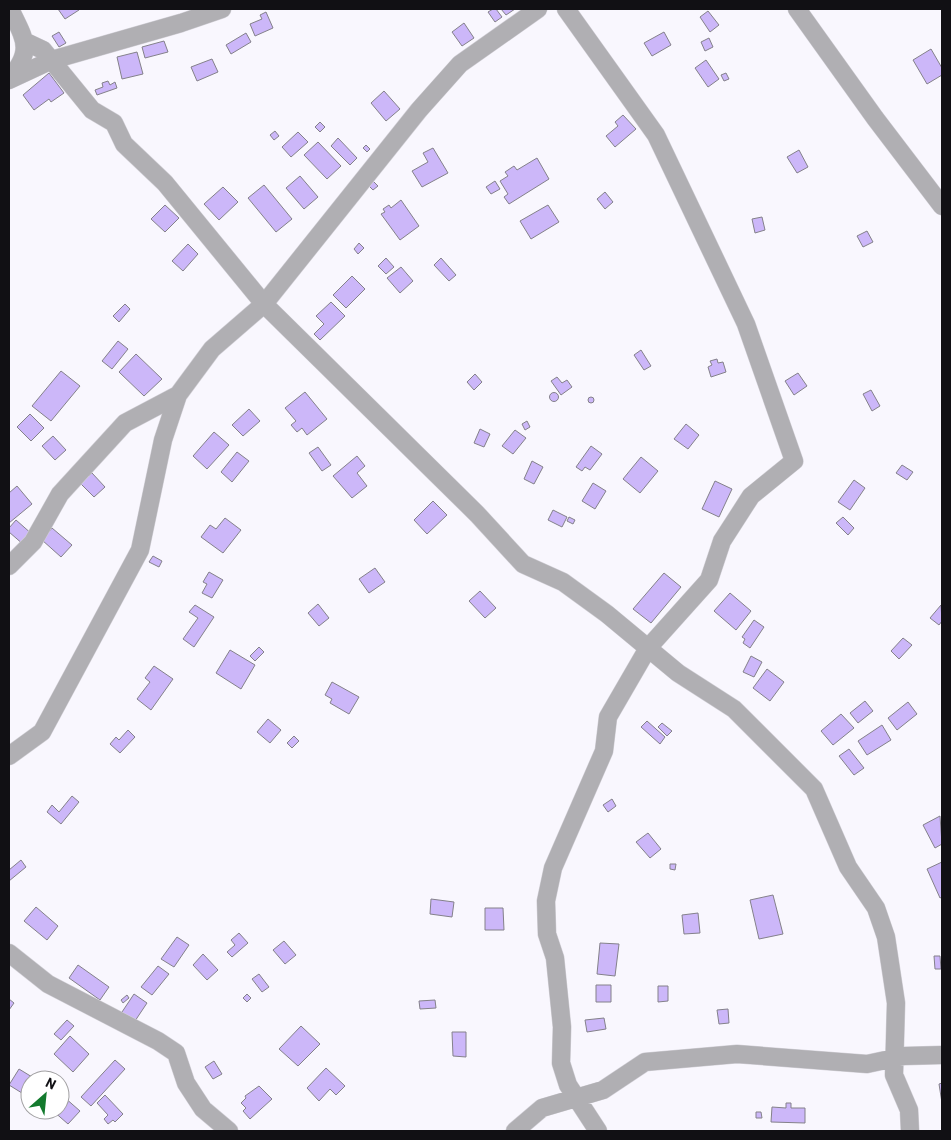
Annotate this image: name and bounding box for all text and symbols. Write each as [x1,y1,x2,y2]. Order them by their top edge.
north arrow [20,1070,70,1120]
text: N [43,1073,59,1093]

